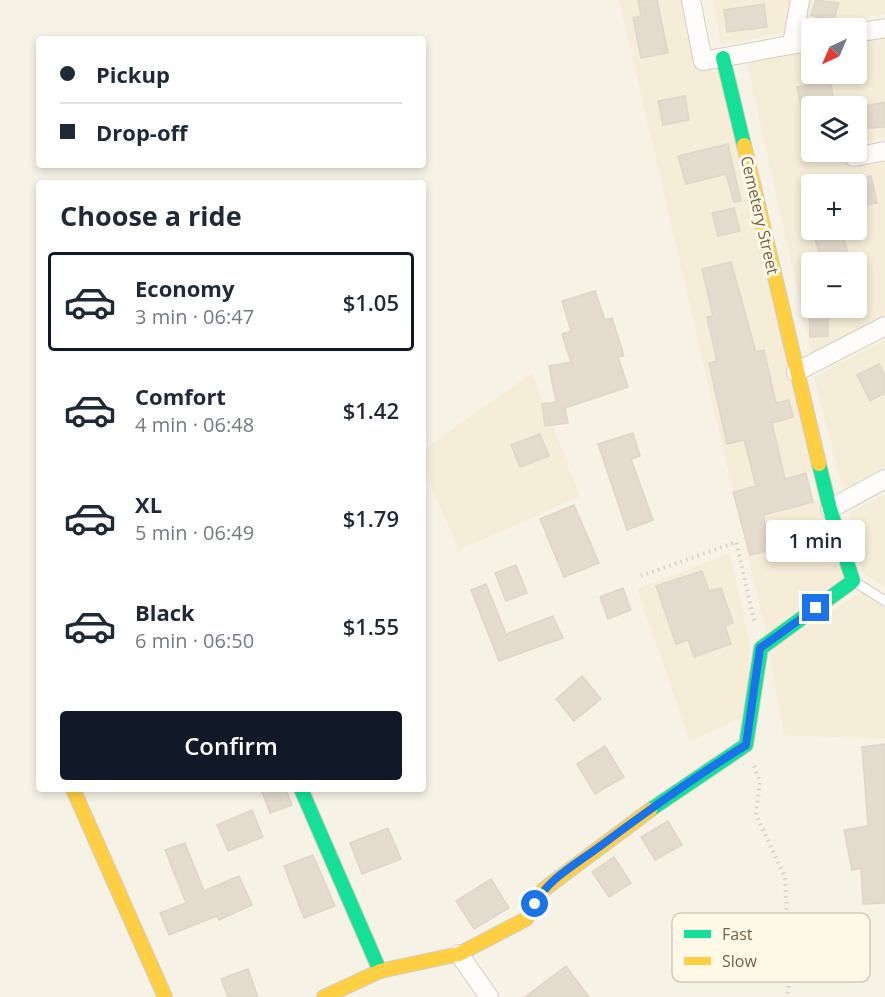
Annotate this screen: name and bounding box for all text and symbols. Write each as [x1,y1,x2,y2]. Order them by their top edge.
north arrow [801,18,867,84]
map controls [801,18,867,318]
text: Pickup [96,59,170,89]
button: layers [801,96,867,162]
text: Drop-off [96,117,188,147]
street label: Cemetery Street [736,154,784,277]
button: + [801,174,867,240]
text: Choose a ride [60,197,242,234]
button: − [801,252,867,318]
text: Economy [135,273,234,303]
icon: car [63,275,117,329]
text: $1.05 [343,287,399,317]
text: 3 min · 06:47 [135,303,254,330]
text: Comfort [135,381,226,411]
icon: car [63,383,117,437]
text: $1.42 [343,395,399,425]
text: 4 min · 06:48 [135,411,254,438]
text: XL [135,489,162,519]
icon: car [63,491,117,545]
text: $1.79 [343,503,399,533]
text: 5 min · 06:49 [135,519,254,546]
callout: 1 min [766,521,866,563]
text: 1 min [789,527,843,554]
route end [802,594,829,621]
text: Black [135,597,195,627]
icon: car [63,599,117,653]
text: $1.55 [343,611,399,641]
text: 6 min · 06:50 [135,627,254,654]
button: Confirm [60,711,402,780]
route start [521,890,548,917]
legend [672,913,870,982]
text: Fast [722,923,753,945]
text: Slow [722,950,757,972]

